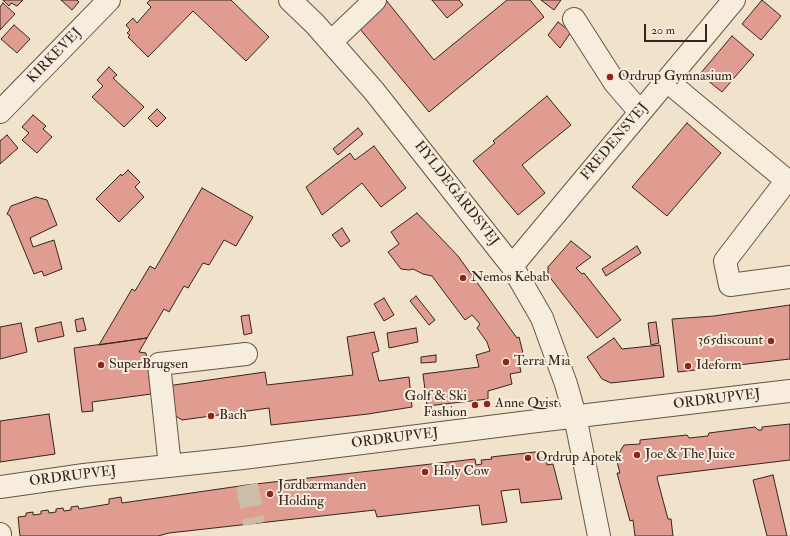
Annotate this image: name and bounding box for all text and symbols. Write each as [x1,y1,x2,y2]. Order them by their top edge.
scale bar [646,16,709,42]
text: 20 m [651,23,675,38]
street label: KIRKEVEJ [24,25,86,87]
place label: Ordrup Gymnasium [618,69,732,85]
marker: Ordrup Gymnasium [605,72,615,82]
street label: FREDENSVEJ [578,100,652,184]
street label: HYLDEGÅRDSVEJ [410,138,502,250]
place label: Nemos Kebab [471,270,549,286]
marker: Nemos Kebab [458,273,468,283]
place label: 365discount [698,333,763,349]
marker: 365discount [766,336,776,346]
place label: Terra Mia [514,354,571,370]
place label: SuperBrugsen [109,357,188,373]
marker: Terra Mia [501,357,511,367]
place label: Ideform [696,358,742,374]
marker: SuperBrugsen [96,360,106,370]
marker: Ideform [683,361,693,371]
street label: ORDRUPVEJ [672,386,762,414]
place label: Golf & Ski Fashion [405,389,467,422]
place label: Anne Qvist [495,396,558,412]
marker: Anne Qvist [482,399,492,409]
marker: Golf & Ski Fashion [470,400,480,410]
place label: Bach [219,408,247,424]
marker: Bach [206,411,216,421]
street label: ORDRUPVEJ [350,425,440,453]
place label: Joe & The Juice [645,447,735,463]
place label: Ordrup Apotek [536,450,622,466]
marker: Joe & The Juice [632,450,642,460]
marker: Ordrup Apotek [523,453,533,463]
street label: ORDRUPVEJ [28,463,118,491]
place label: Holy Cow [433,464,489,480]
marker: Holy Cow [420,467,430,477]
place label: Jordbærmanden Holding [278,478,366,510]
marker: Jordbærmanden Holding [265,489,275,499]

